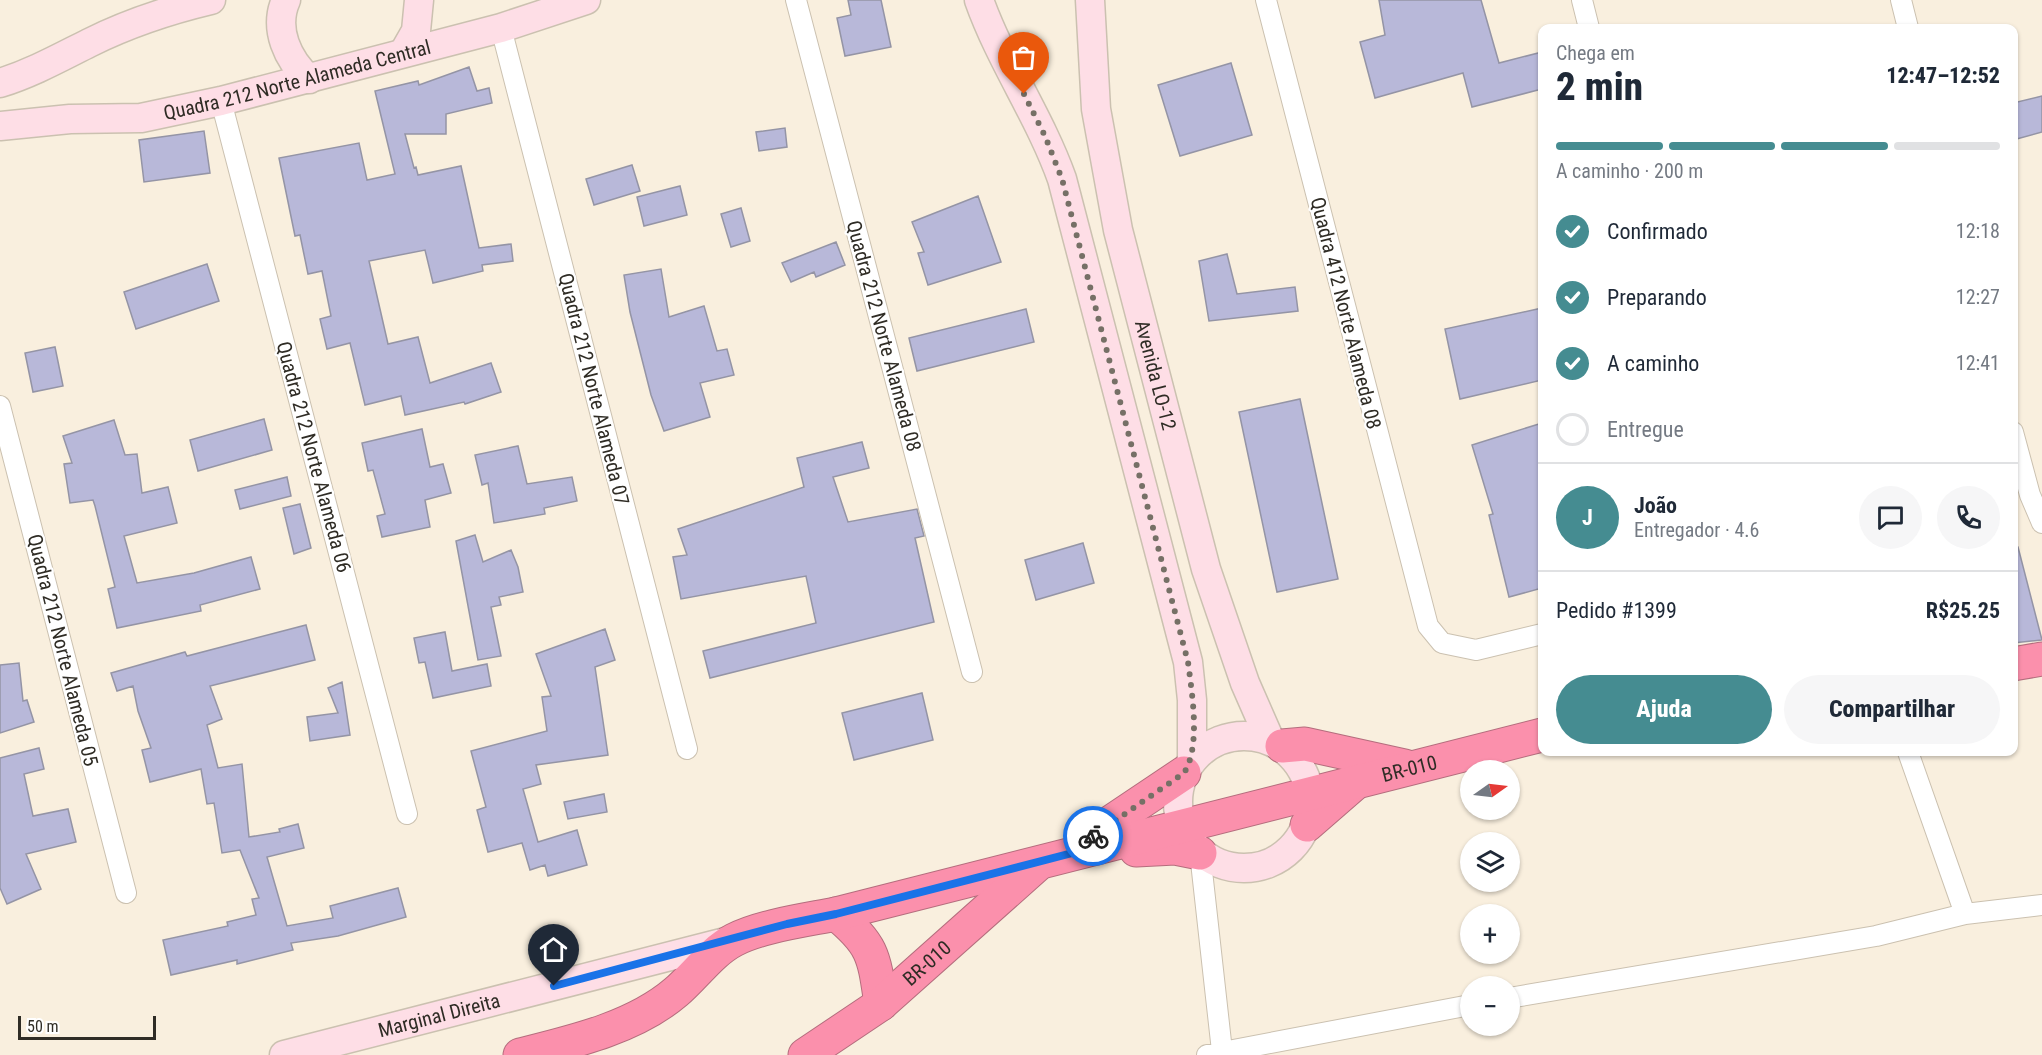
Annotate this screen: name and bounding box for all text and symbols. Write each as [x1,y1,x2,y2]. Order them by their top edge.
pin [998,32,1049,94]
street label: Quadra 212 Norte Alameda Central [161,35,433,125]
icon: bag [1007,41,1040,74]
text: Chega em [1556,41,1635,65]
text: 12:47–12:52 [1886,63,2000,88]
text: 2 min [1556,64,1643,110]
text: A caminho · 200 m [1556,159,1703,183]
street label: Quadra 412 Norte Alameda 08 [1306,195,1386,431]
icon: check [1556,215,1589,248]
street label: Quadra 212 Norte Alameda 08 [842,218,926,454]
text: Confirmado [1607,219,1708,244]
text: 12:18 [1956,219,2000,243]
street label: Quadra 212 Norte Alameda 07 [554,271,634,507]
icon: check [1556,281,1589,314]
text: Preparando [1607,285,1707,310]
text: 12:27 [1956,285,2000,309]
street label: Avenida LO-12 [1130,317,1181,433]
street label: Quadra 212 Norte Alameda 06 [272,339,356,575]
icon: check [1556,347,1589,380]
text: A caminho [1607,351,1699,376]
text: 12:41 [1956,351,2000,375]
text: Entregue [1607,417,1684,442]
button: chat [1859,486,1922,549]
button: phone [1937,486,2000,549]
text: João [1634,493,1677,518]
text: J [1582,505,1593,530]
text: Entregador · 4.6 [1634,518,1759,542]
street label: Quadra 212 Norte Alameda 05 [23,532,103,769]
text: Pedido #1399 [1556,598,1677,623]
text: R$25.25 [1926,598,2000,623]
button: Ajuda [1556,675,1772,744]
button: Compartilhar [1784,675,2000,744]
street label: BR-010 [1379,750,1439,787]
north arrow [1460,760,1520,820]
map controls [1460,760,1520,1036]
courier [1063,806,1123,866]
icon: bike [1077,820,1110,853]
button: layers [1460,832,1520,892]
button: + [1460,904,1520,964]
pin [528,924,579,986]
icon: home [537,933,570,966]
street label: BR-010 [898,935,956,991]
button: − [1460,976,1520,1036]
street label: Marginal Direita [375,988,503,1042]
scale bar [18,1013,156,1040]
text: 50 m [27,1017,59,1036]

